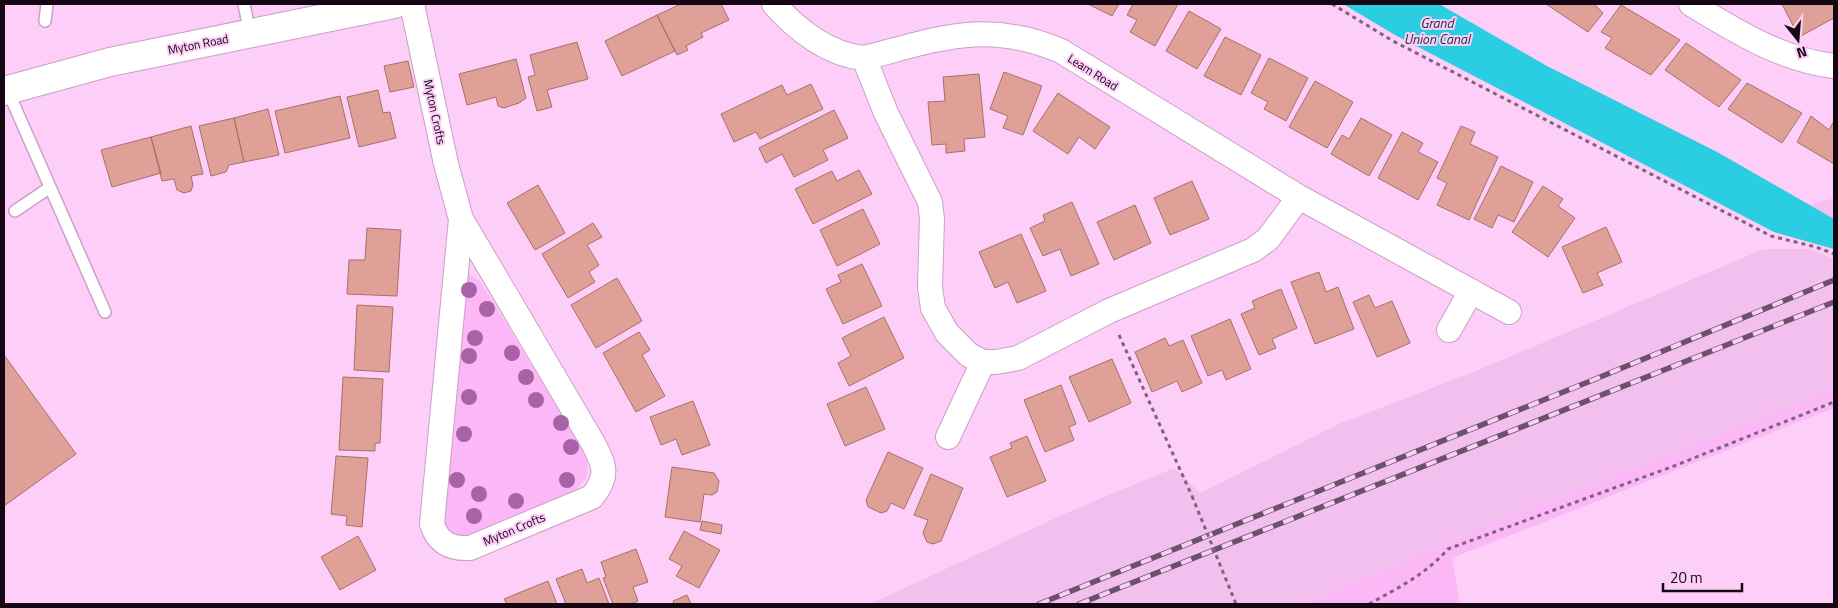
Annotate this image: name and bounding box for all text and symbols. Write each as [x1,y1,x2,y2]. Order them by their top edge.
water label: Grand Union Canal [1404,12,1472,49]
north arrow [1773,15,1823,65]
street label: Myton Road [166,29,230,59]
text: N [1794,41,1810,64]
street label: Leam Road [1064,49,1122,95]
street label: Myton Crofts [419,78,451,147]
street label: Myton Crofts [480,507,549,551]
scale bar [1663,560,1742,592]
text: 20 m [1670,566,1703,589]

